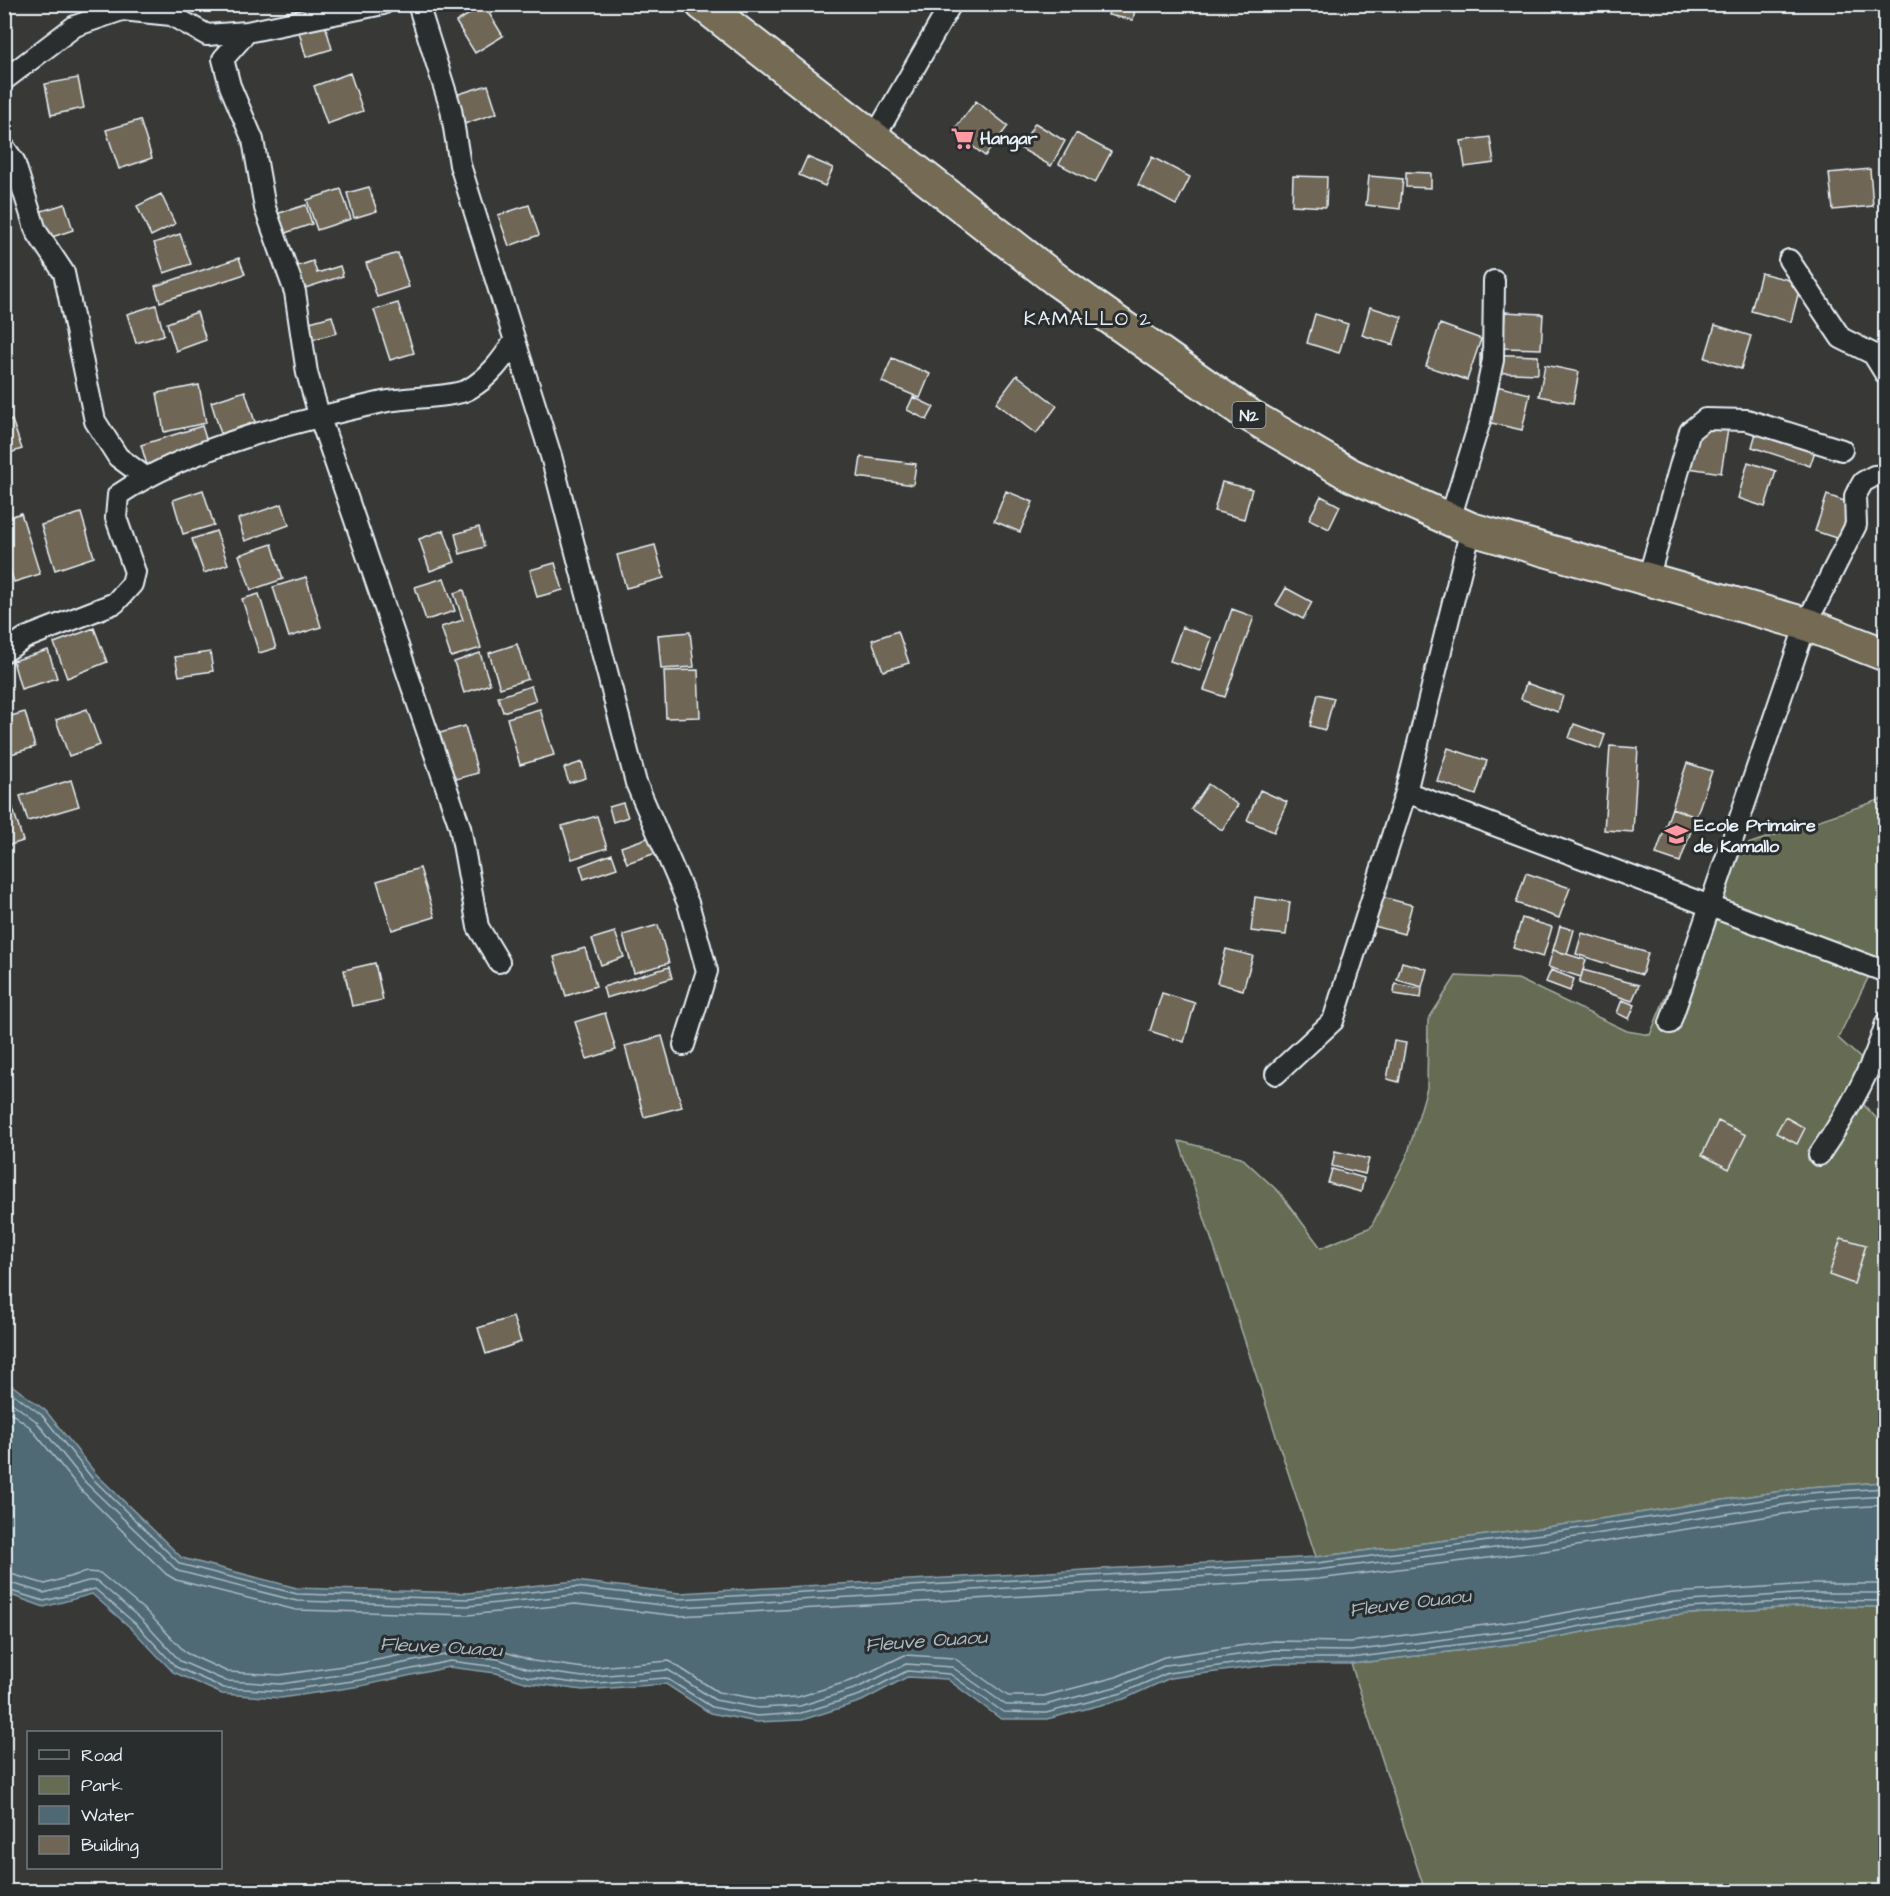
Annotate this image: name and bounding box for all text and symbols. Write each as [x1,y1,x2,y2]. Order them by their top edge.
supermarket icon: Hangar [949,125,975,151]
place label: Hangar [980,126,1037,152]
district label: KAMALLO 2 [1024,305,1152,333]
road number: N2 [1232,402,1266,428]
place label: Ecole Primaire de Kamallo [1693,813,1816,859]
school or university icon: Ecole Primaire de Kamallo [1663,822,1689,848]
water label: Fleuve Ouaou [1348,1581,1474,1624]
water label: Fleuve Ouaou [864,1623,990,1659]
water label: Fleuve Ouaou [379,1630,505,1664]
legend [27,1731,222,1869]
text: Road [81,1743,122,1768]
text: Park [81,1773,123,1798]
text: Water [81,1803,134,1828]
text: Building [81,1833,139,1859]

